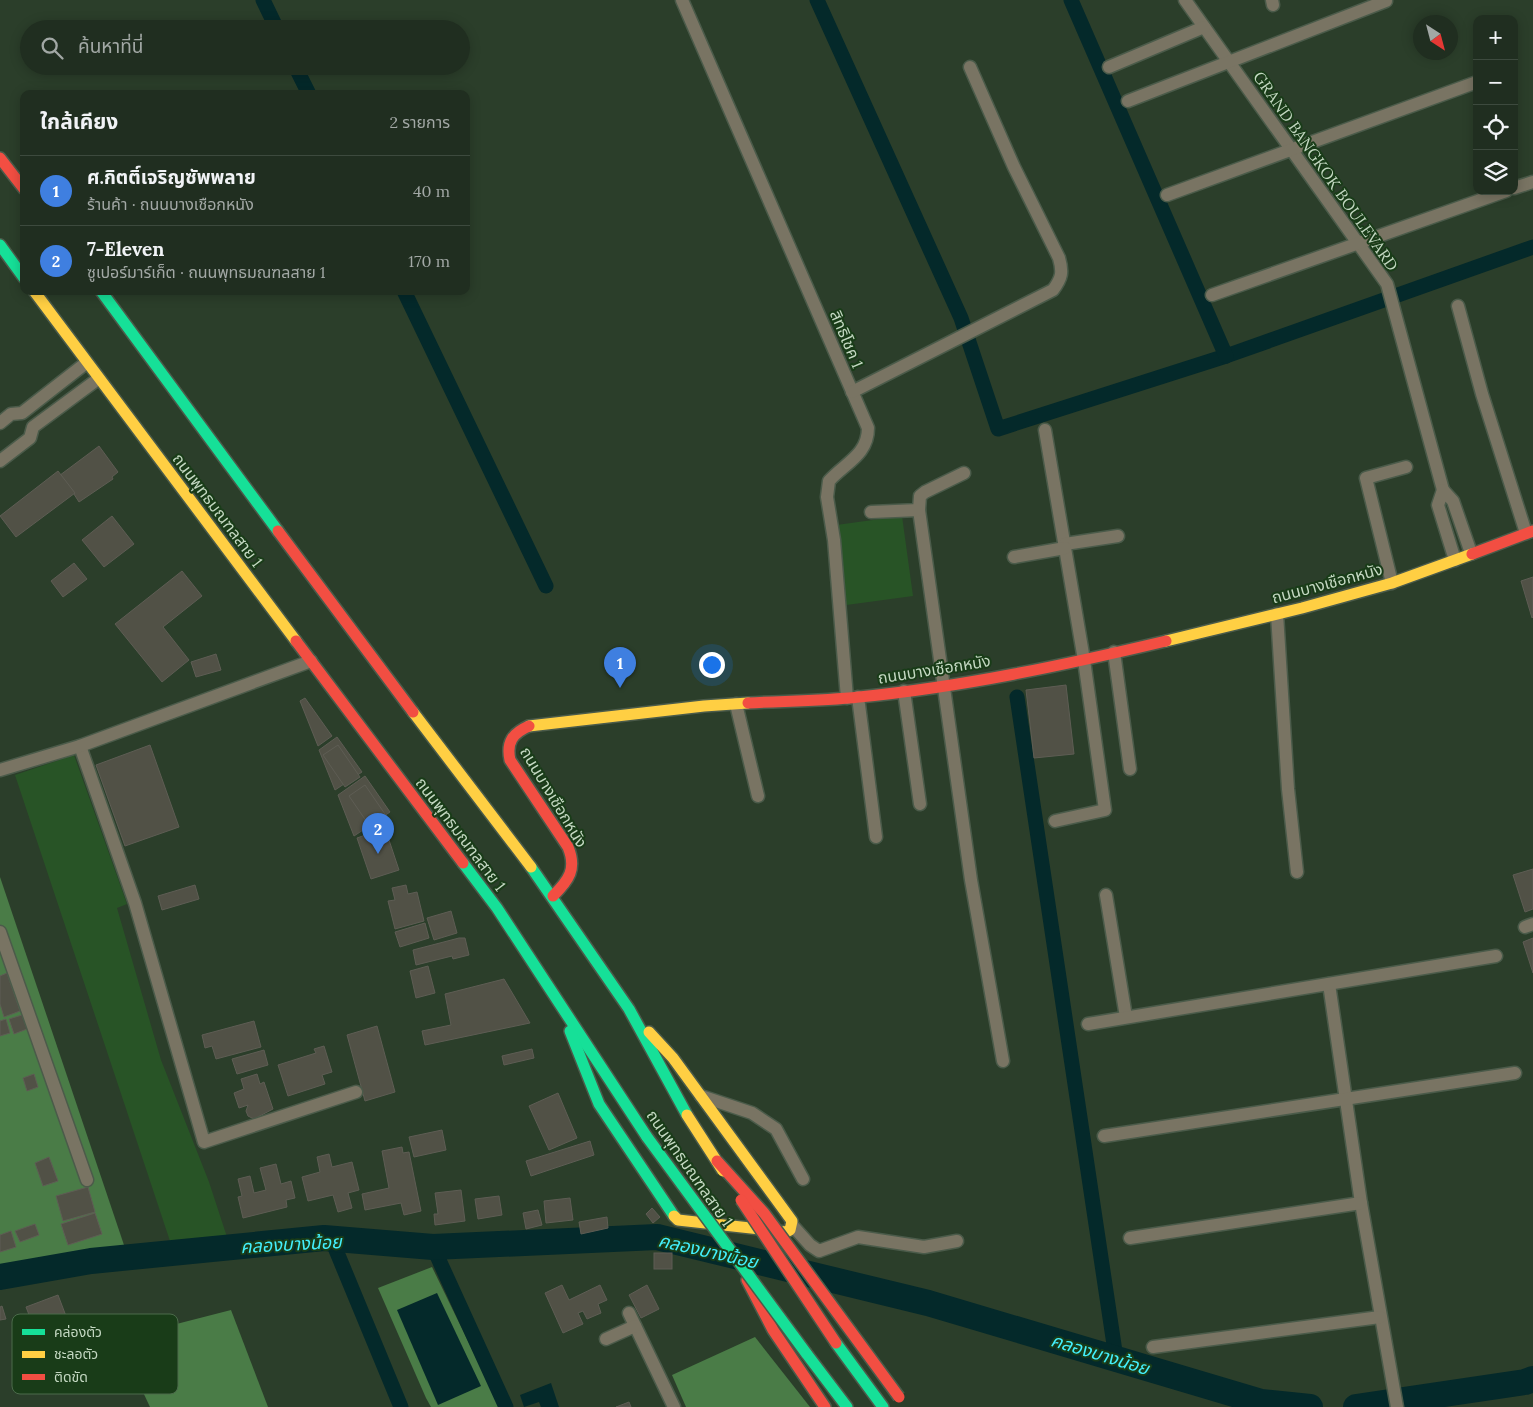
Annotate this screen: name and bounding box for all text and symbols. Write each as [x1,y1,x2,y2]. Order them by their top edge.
north arrow [1413,15,1458,60]
map controls [1473,15,1518,195]
button: + [1473,15,1518,60]
search box [20,20,470,75]
icon: search [38,34,66,62]
text: ค้นหาที่นี่ [78,34,143,58]
button: − [1473,60,1518,105]
street label: GRAND BANGKOK BOULEVARD [1249,67,1403,275]
button: locate [1473,105,1518,150]
text: ใกล้เคียง [40,108,118,135]
text: 2 รายการ [389,112,450,132]
button: layers [1473,150,1518,195]
text: ศ.กิตติ์เจริญซัพพลาย [87,165,256,189]
text: 1 [53,181,59,201]
text: 40 m [413,181,450,201]
text: ร้านค้า · ถนนบางเชือกหนัง [87,194,254,214]
text: 7-Eleven [87,237,164,261]
text: 2 [52,251,60,271]
text: 170 m [408,251,450,271]
text: ซูเปอร์มาร์เก็ต · ถนนพุทธมณฑลสาย 1 [87,262,326,282]
street label: สิทธิโชค 1 [826,307,868,371]
street label: ถนนพุทธมณฑลสาย 1 [169,449,267,571]
street label: ถนนบางเชือกหนัง [1269,559,1385,607]
pin: 1 [604,647,636,688]
street label: ถนนบางเชือกหนัง [876,650,992,688]
your location [699,652,725,678]
street label: ถนนบางเชือกหนัง [516,743,592,851]
street label: ถนนพุทธมณฑลสาย 1 [412,773,510,895]
pin: 2 [362,813,394,854]
street label: ถนนพุทธมณฑลสาย 1 [642,1106,738,1230]
water label: คลองบางน้อย [656,1228,761,1274]
water label: คลองบางน้อย [240,1230,343,1258]
legend [12,1314,178,1394]
text: คล่องตัว [54,1323,102,1341]
water label: คลองบางน้อย [1048,1328,1153,1380]
text: ชะลอตัว [54,1345,98,1363]
text: ติดขัด [54,1368,88,1386]

